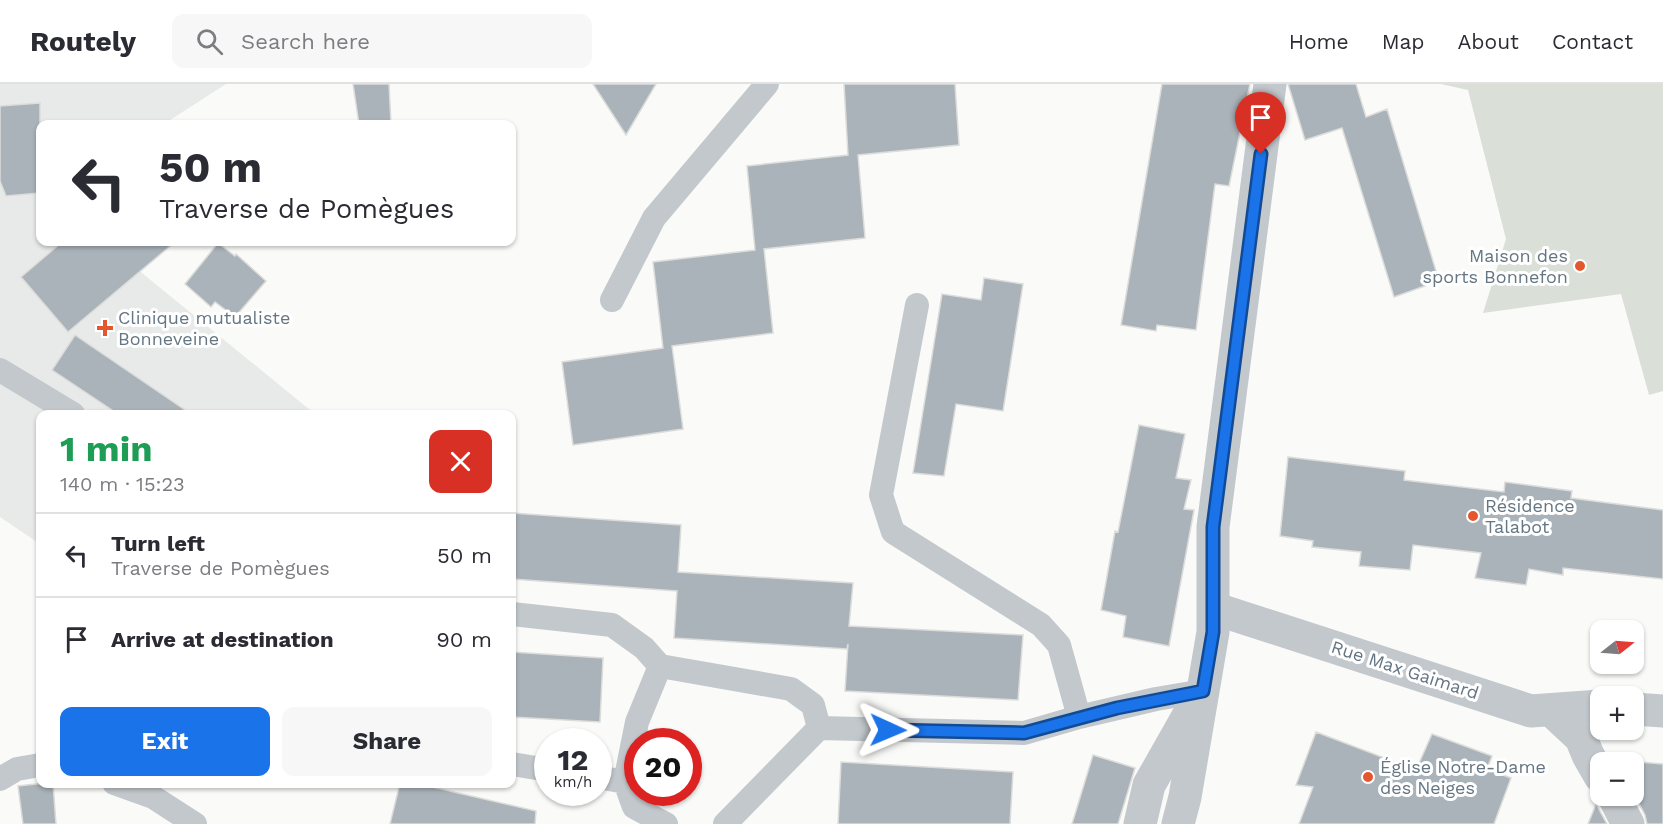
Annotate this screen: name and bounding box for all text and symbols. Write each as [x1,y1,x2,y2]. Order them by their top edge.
search box [172,14,592,68]
text: Routely [30,25,136,58]
icon: search [193,25,226,58]
text: Search here [241,29,370,54]
text: Home [1289,29,1349,54]
text: Map [1382,29,1425,54]
text: About [1458,29,1519,54]
text: Contact [1552,29,1633,54]
pin [1235,92,1286,154]
icon: arrive [1244,101,1277,134]
text: 50 m [159,143,262,192]
icon: left [60,144,138,222]
text: Traverse de Pomègues [159,193,454,225]
place label: Maison des sports Bonnefon [1423,245,1568,287]
marker: Maison des sports Bonnefon [1573,259,1587,273]
place label: Clinique mutualiste Bonneveine [118,307,290,349]
marker: Clinique mutualiste Bonneveine [96,319,114,337]
text: 1 min [60,428,152,470]
button: close [429,430,492,493]
text: 140 m · 15:23 [60,472,185,496]
place label: Résidence Talabot [1485,495,1575,537]
marker: Résidence Talabot [1466,509,1480,523]
text: Turn left [111,531,205,556]
icon: left [60,539,93,572]
text: 50 m [437,543,492,568]
text: Traverse de Pomègues [111,556,330,580]
north arrow [1590,620,1644,674]
map controls [1590,620,1644,806]
icon: arrive [60,623,93,656]
text: Arrive at destination [111,627,334,652]
text: 90 m [436,627,492,652]
street label: Rue Max Gaimard [1329,636,1482,703]
button: + [1590,686,1644,740]
position arrow [856,698,920,762]
button: Exit [60,707,270,776]
button: Share [282,707,492,776]
speed limit sign: 20 [624,728,702,806]
text: 12 [558,742,588,777]
button: − [1590,752,1644,806]
place label: Église Notre-Dame des Neiges [1380,756,1546,798]
marker: Église Notre-Dame des Neiges [1361,770,1375,784]
text: km/h [554,773,592,791]

